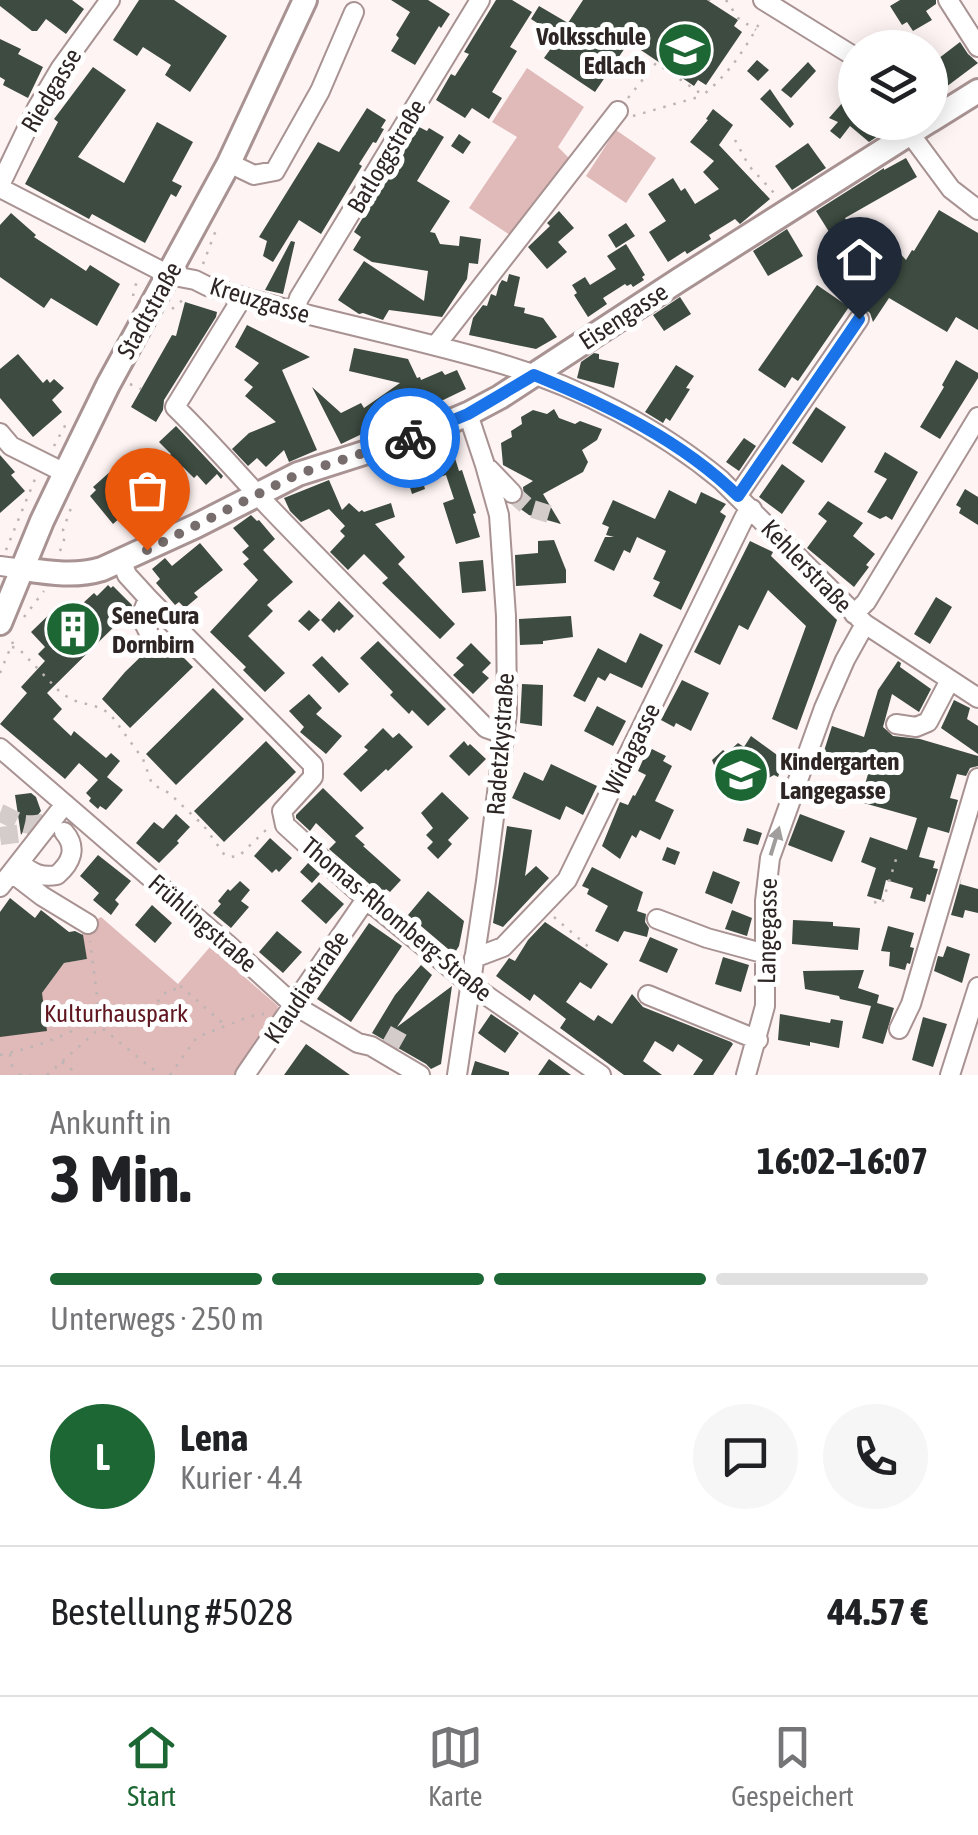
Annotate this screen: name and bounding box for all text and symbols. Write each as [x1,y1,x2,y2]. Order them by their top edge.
school or university icon: Volksschule Edlach [655,20,715,80]
place label: Volksschule Edlach [535,22,646,79]
map controls [838,30,948,140]
button: layers [838,30,948,140]
street label: Riedgasse [15,43,87,137]
street label: Batloggstraße [341,94,431,218]
pin [817,217,902,320]
icon: home [832,232,887,287]
street label: Stadtstraße [111,257,187,363]
street label: Kreuzgasse [207,272,313,328]
street label: Eisengasse [574,277,672,355]
courier [360,388,460,488]
icon: bike [383,411,438,466]
pin [105,448,190,551]
icon: bag [120,463,175,518]
street label: Kehlerstraße [756,514,858,618]
building icon: SeneCura Dornbirn [43,599,103,659]
place label: SeneCura Dornbirn [112,601,199,658]
street label: Radetzkystraße [481,672,519,816]
street label: Widagasse [597,699,665,799]
school or university icon: Kindergarten Langegasse [711,745,771,805]
place label: Kindergarten Langegasse [780,747,899,804]
one-way arrow [768,826,783,856]
street label: Thomas-Rhomberg-Straße [296,831,498,1007]
street label: Frühlingstraße [143,868,263,978]
street label: Langegasse [752,878,782,984]
street label: Klaudiastraße [258,926,354,1048]
park label: Kulturhauspark [44,999,188,1027]
text: Ankunft in [50,1104,172,1141]
text: 16:02–16:07 [757,1139,928,1182]
text: 3 Min. [50,1141,191,1216]
text: Unterwegs · 250 m [50,1300,264,1337]
button: chat [693,1404,798,1509]
button: phone [823,1404,928,1509]
text: Lena [180,1416,248,1459]
text: L [95,1435,110,1478]
text: Kurier · 4.4 [180,1459,303,1496]
text: Bestellung #5028 [50,1590,293,1633]
text: 44.57 € [827,1590,928,1633]
tab: Start [124,1720,179,1812]
tab: Karte [428,1720,483,1812]
tab: Gespeichert [731,1720,854,1812]

